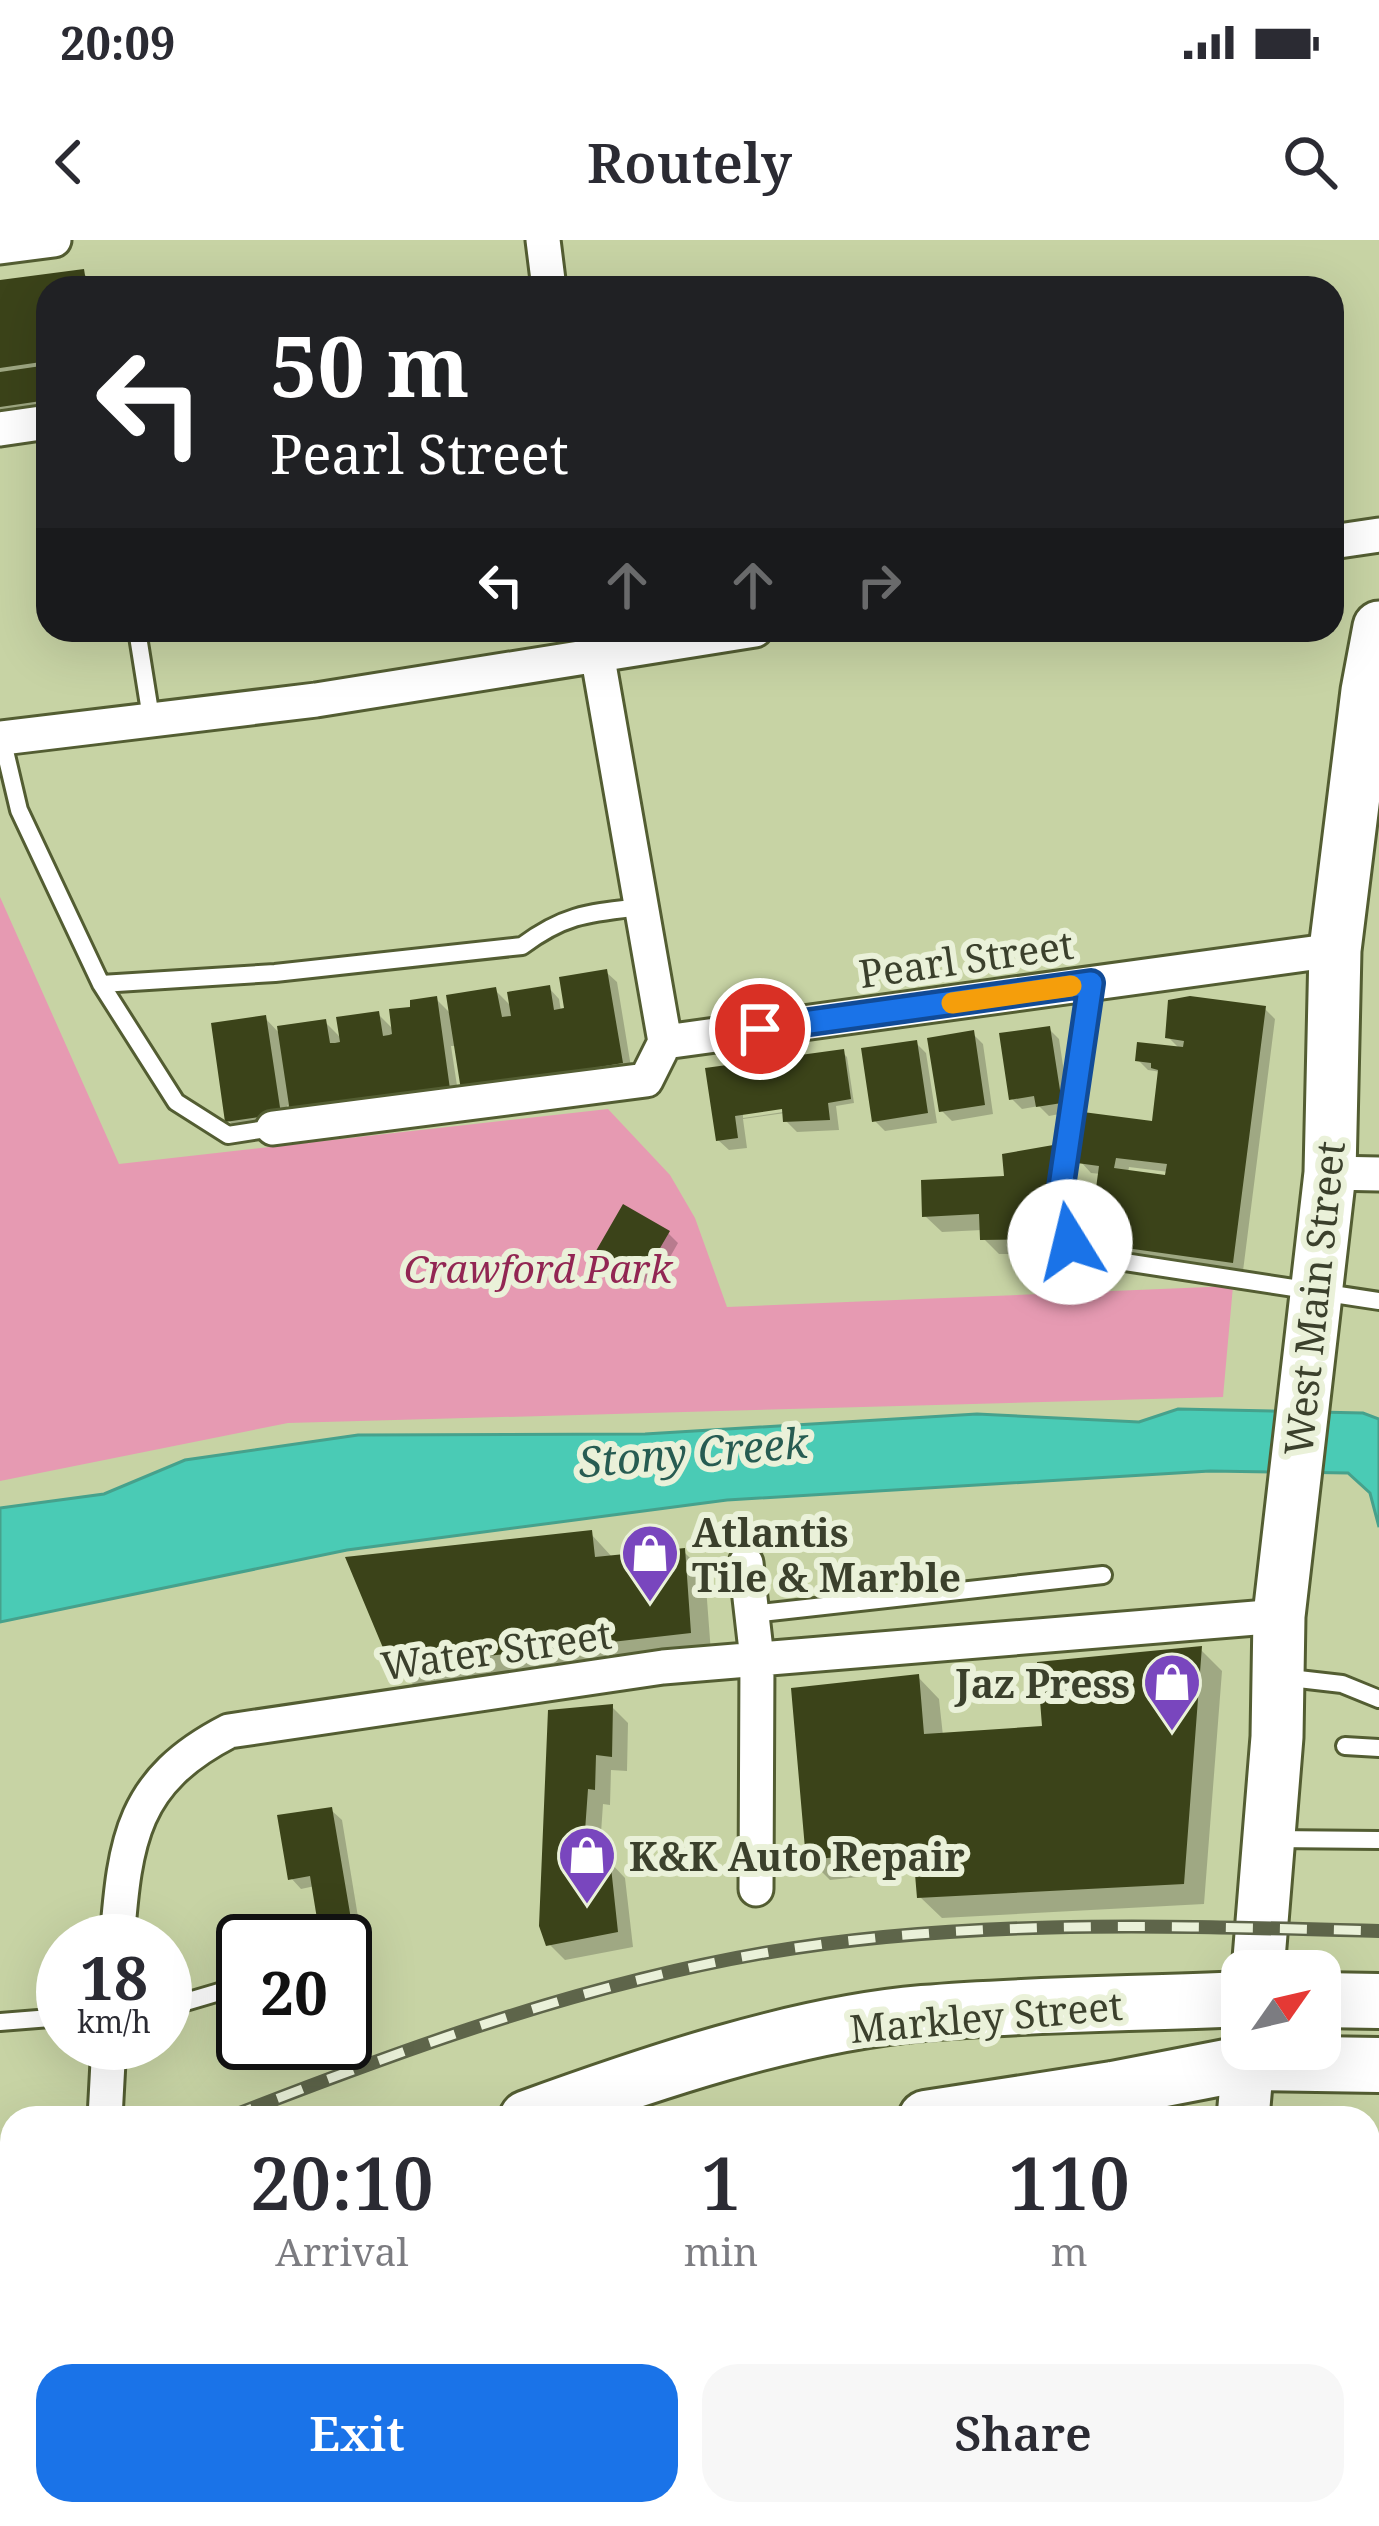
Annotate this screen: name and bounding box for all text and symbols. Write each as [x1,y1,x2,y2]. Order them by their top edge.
text: 20:09 [60,12,175,73]
text: Routely [587,125,792,199]
icon: back [36,129,102,195]
icon: search [1277,129,1343,195]
text: 50 m [270,307,470,422]
icon: left [72,324,228,480]
text: Pearl Street [270,416,569,490]
icon: left [468,552,534,618]
icon: ahead [594,552,660,618]
icon: ahead [720,552,786,618]
icon: right [846,552,912,618]
street label: Pearl Street [855,917,1077,999]
pin [709,978,811,1080]
icon: arrive [727,996,793,1062]
street label: West Main Street [1270,1138,1356,1458]
position arrow [1007,1179,1133,1305]
park label: Crawford Park [404,1241,674,1294]
water label: Stony Creek [576,1412,812,1489]
place label: Atlantis Tile & Marble [692,1505,961,1603]
shop icon: Atlantis Tile & Marble [619,1522,681,1604]
street label: Water Street [377,1607,615,1691]
shop icon: Jaz Press [1141,1651,1203,1733]
place label: Jaz Press [954,1656,1130,1709]
shop icon: K&K Auto Repair [556,1824,618,1906]
place label: K&K Auto Repair [629,1829,965,1882]
speed limit sign: 20 [216,1914,372,2070]
text: 18 [80,1936,148,2018]
north arrow [1221,1950,1341,2070]
map controls [1221,1950,1341,2070]
street label: Markley Street [847,1978,1125,2054]
text: km/h [77,2001,151,2042]
text: 20:10 [250,2133,434,2231]
text: 1 [701,2133,741,2231]
text: 110 [1008,2133,1130,2231]
text: Arrival [275,2224,409,2277]
text: min [684,2224,758,2277]
text: m [1051,2224,1088,2277]
button: Exit [36,2364,678,2502]
button: Share [702,2364,1344,2502]

